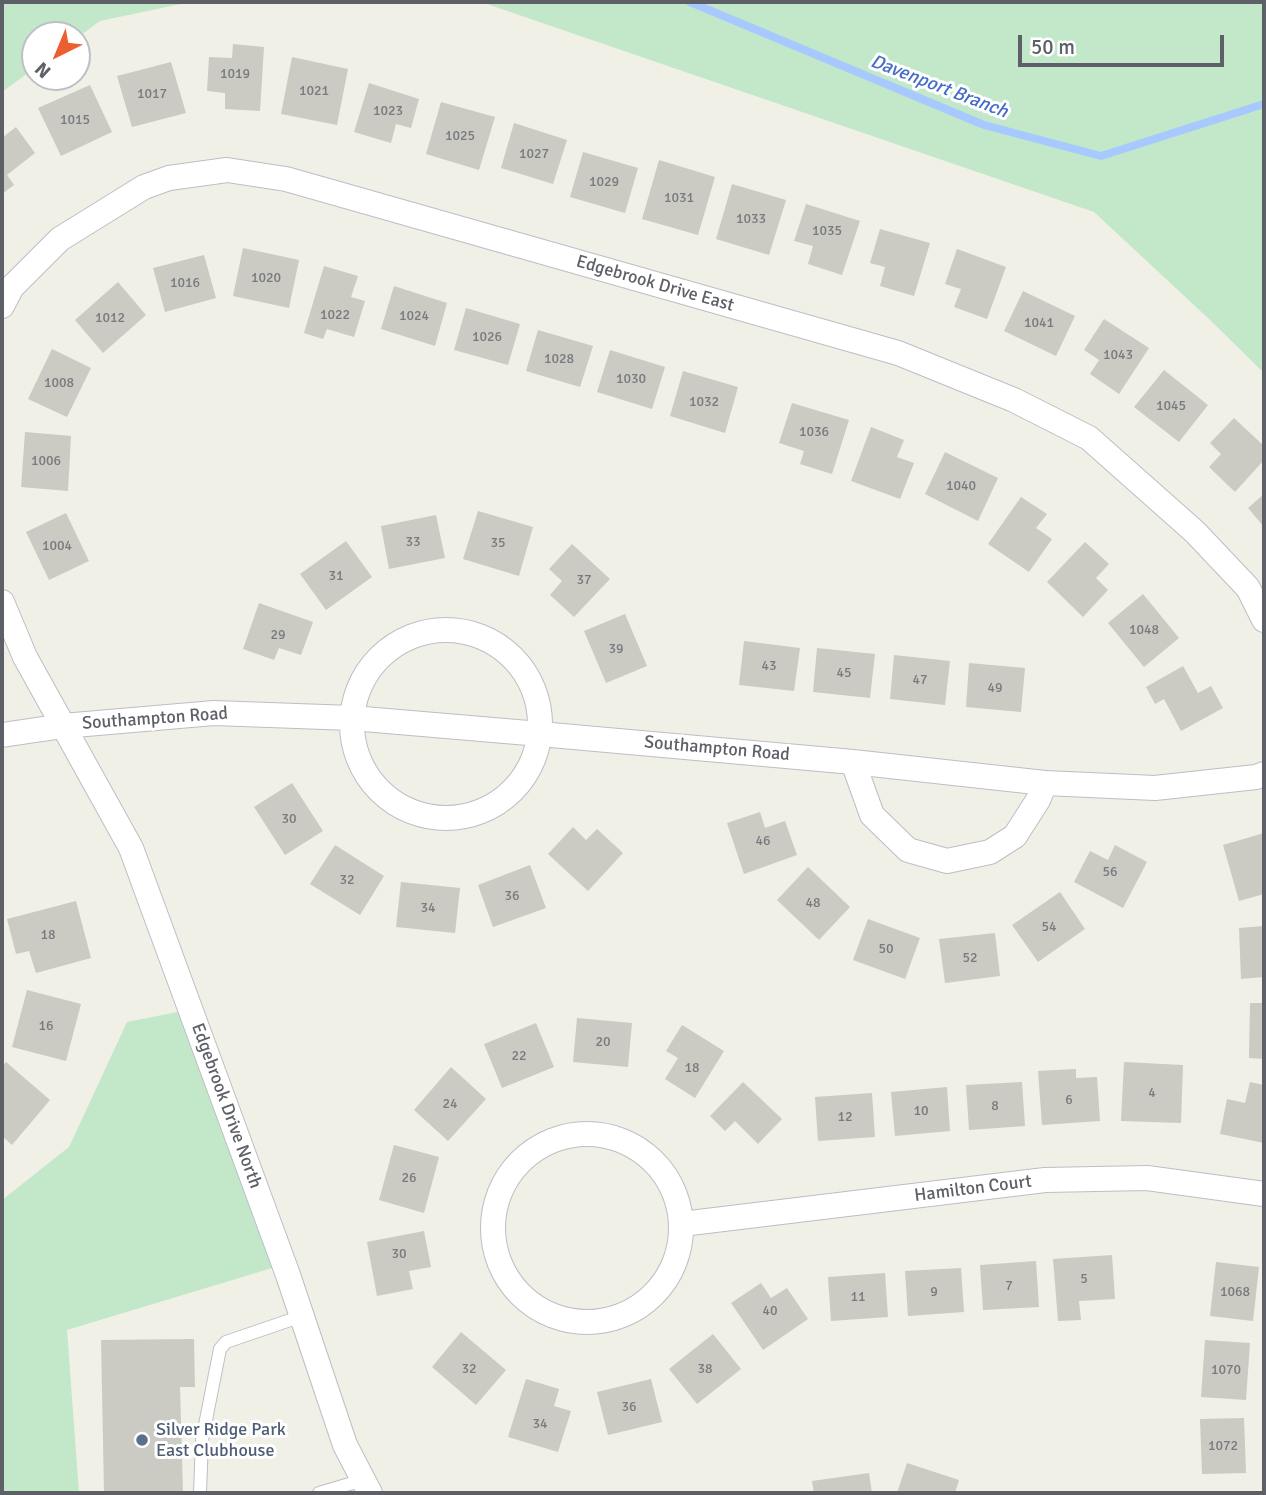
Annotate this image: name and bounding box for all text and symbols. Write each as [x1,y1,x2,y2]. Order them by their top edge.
north arrow [21,21,91,91]
scale bar [1021,21,1228,65]
text: 50 m [1031,34,1075,60]
water label: Davenport Branch [867,50,1011,124]
text: N [30,57,56,83]
house number: 1019 [220,66,250,82]
house number: 1021 [299,83,329,99]
house number: 1017 [137,86,167,102]
house number: 1023 [373,103,403,119]
house number: 1015 [60,112,90,128]
house number: 1025 [445,128,475,144]
house number: 1027 [519,146,549,162]
house number: 1029 [589,174,619,190]
house number: 1031 [664,190,694,206]
house number: 1033 [736,211,766,227]
house number: 1035 [812,223,842,239]
street label: Edgebrook Drive East [574,251,736,317]
house number: 1020 [251,270,281,286]
house number: 1016 [170,275,200,291]
house number: 1022 [320,307,350,323]
house number: 1024 [399,308,429,324]
house number: 1012 [95,310,125,326]
house number: 1041 [1024,315,1054,331]
house number: 1026 [472,329,502,345]
house number: 1043 [1103,347,1133,363]
house number: 1028 [544,351,574,367]
house number: 1030 [616,371,646,387]
house number: 1008 [44,375,74,391]
house number: 1032 [689,394,719,410]
house number: 1045 [1156,398,1186,414]
house number: 1036 [799,424,829,440]
house number: 1006 [31,453,61,469]
house number: 1040 [946,478,976,494]
house number: 33 [405,534,421,550]
house number: 35 [490,535,506,551]
house number: 1004 [42,538,72,554]
house number: 31 [328,568,344,584]
house number: 37 [576,572,592,588]
house number: 1048 [1129,622,1159,638]
house number: 29 [270,627,286,643]
house number: 39 [608,641,624,657]
house number: 43 [761,658,777,674]
house number: 45 [836,665,852,681]
house number: 47 [912,672,928,688]
house number: 49 [987,680,1003,696]
street label: Southampton Road [81,703,229,735]
street label: Southampton Road [643,732,791,766]
house number: 30 [281,811,297,827]
house number: 46 [755,833,771,849]
house number: 56 [1102,864,1118,880]
house number: 32 [339,872,355,888]
house number: 36 [504,888,520,904]
house number: 48 [805,895,821,911]
house number: 34 [420,900,436,916]
house number: 54 [1041,919,1057,935]
house number: 18 [40,927,56,943]
house number: 50 [878,941,894,957]
house number: 52 [962,950,978,966]
house number: 16 [38,1018,54,1034]
street label: Edgebrook Drive North [186,1020,266,1192]
house number: 20 [595,1034,611,1050]
house number: 22 [511,1048,527,1064]
house number: 18 [684,1060,700,1076]
house number: 4 [1148,1085,1156,1101]
house number: 6 [1065,1092,1073,1108]
house number: 24 [442,1096,458,1112]
house number: 8 [991,1098,999,1114]
house number: 10 [913,1103,929,1119]
house number: 12 [837,1109,853,1125]
house number: 26 [401,1170,417,1186]
street label: Hamilton Court [913,1171,1033,1207]
house number: 30 [391,1246,407,1262]
house number: 5 [1080,1271,1088,1287]
house number: 7 [1005,1278,1013,1294]
house number: 9 [930,1284,938,1300]
house number: 1068 [1220,1284,1250,1300]
house number: 11 [850,1289,866,1305]
house number: 40 [762,1303,778,1319]
house number: 32 [461,1361,477,1377]
house number: 38 [697,1361,713,1377]
house number: 1070 [1211,1362,1241,1378]
house number: 36 [621,1399,637,1415]
house number: 34 [532,1416,548,1432]
place label: Silver Ridge Park East Clubhouse [156,1419,286,1462]
marker: Silver Ridge Park East Clubhouse [134,1432,150,1448]
house number: 1072 [1208,1438,1238,1454]

